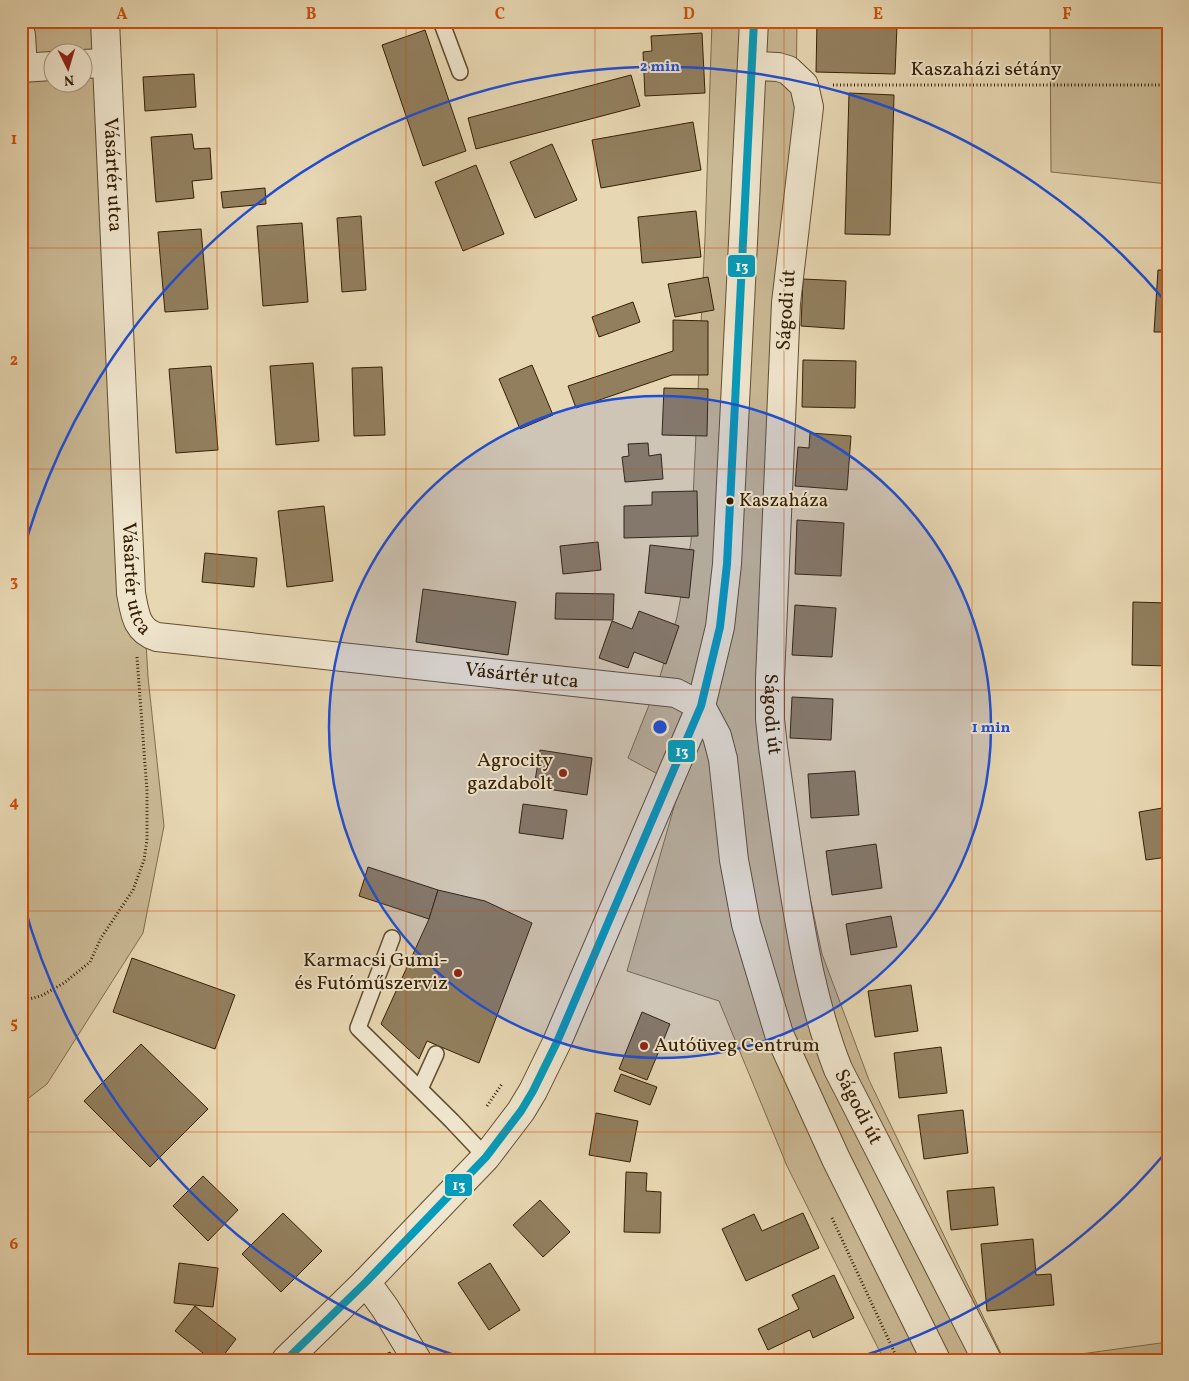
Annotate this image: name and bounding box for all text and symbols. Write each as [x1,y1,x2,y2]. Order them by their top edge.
text: A [116,4,128,26]
text: B [306,4,317,26]
text: C [495,4,505,26]
text: D [683,4,695,26]
text: E [873,4,883,26]
text: F [1062,4,1072,26]
north arrow [42,42,92,92]
street label: Kaszaházi sétány [911,56,1062,84]
text: 2 min [640,57,680,78]
text: N [63,70,75,89]
street label: Vásártér utca [95,117,129,233]
text: 1 [11,129,17,151]
line badge: 13 [727,254,756,278]
text: 13 [736,258,748,277]
street label: Ságodi út [770,268,804,352]
text: 2 [10,350,18,372]
place label: Kaszaháza [739,488,828,514]
marker: Kaszaháza [725,496,735,506]
street label: Vásártér utca [114,522,157,642]
text: 3 [10,571,18,593]
street label: Vásártér utca [463,656,580,696]
street label: Ságodi út [756,674,788,757]
centre of rings [651,718,669,736]
text: 1 min [972,718,1010,739]
line badge: 13 [667,739,696,763]
text: 13 [676,743,688,762]
place label: Agrocity gazdabolt [467,747,553,798]
marker: Agrocity gazdabolt [557,767,569,779]
text: 4 [9,792,19,814]
place label: Karmacsi Gumi- és Futóműszerviz [295,947,448,998]
marker: Karmacsi Gumi- és Futóműszerviz [452,967,464,979]
text: 5 [10,1013,18,1035]
place label: Autóüveg Centrum [654,1032,820,1060]
marker: Autóüveg Centrum [638,1040,650,1052]
street label: Ságodi út [827,1065,889,1150]
line badge: 13 [444,1173,473,1197]
text: 13 [453,1177,465,1196]
text: 6 [10,1234,19,1256]

